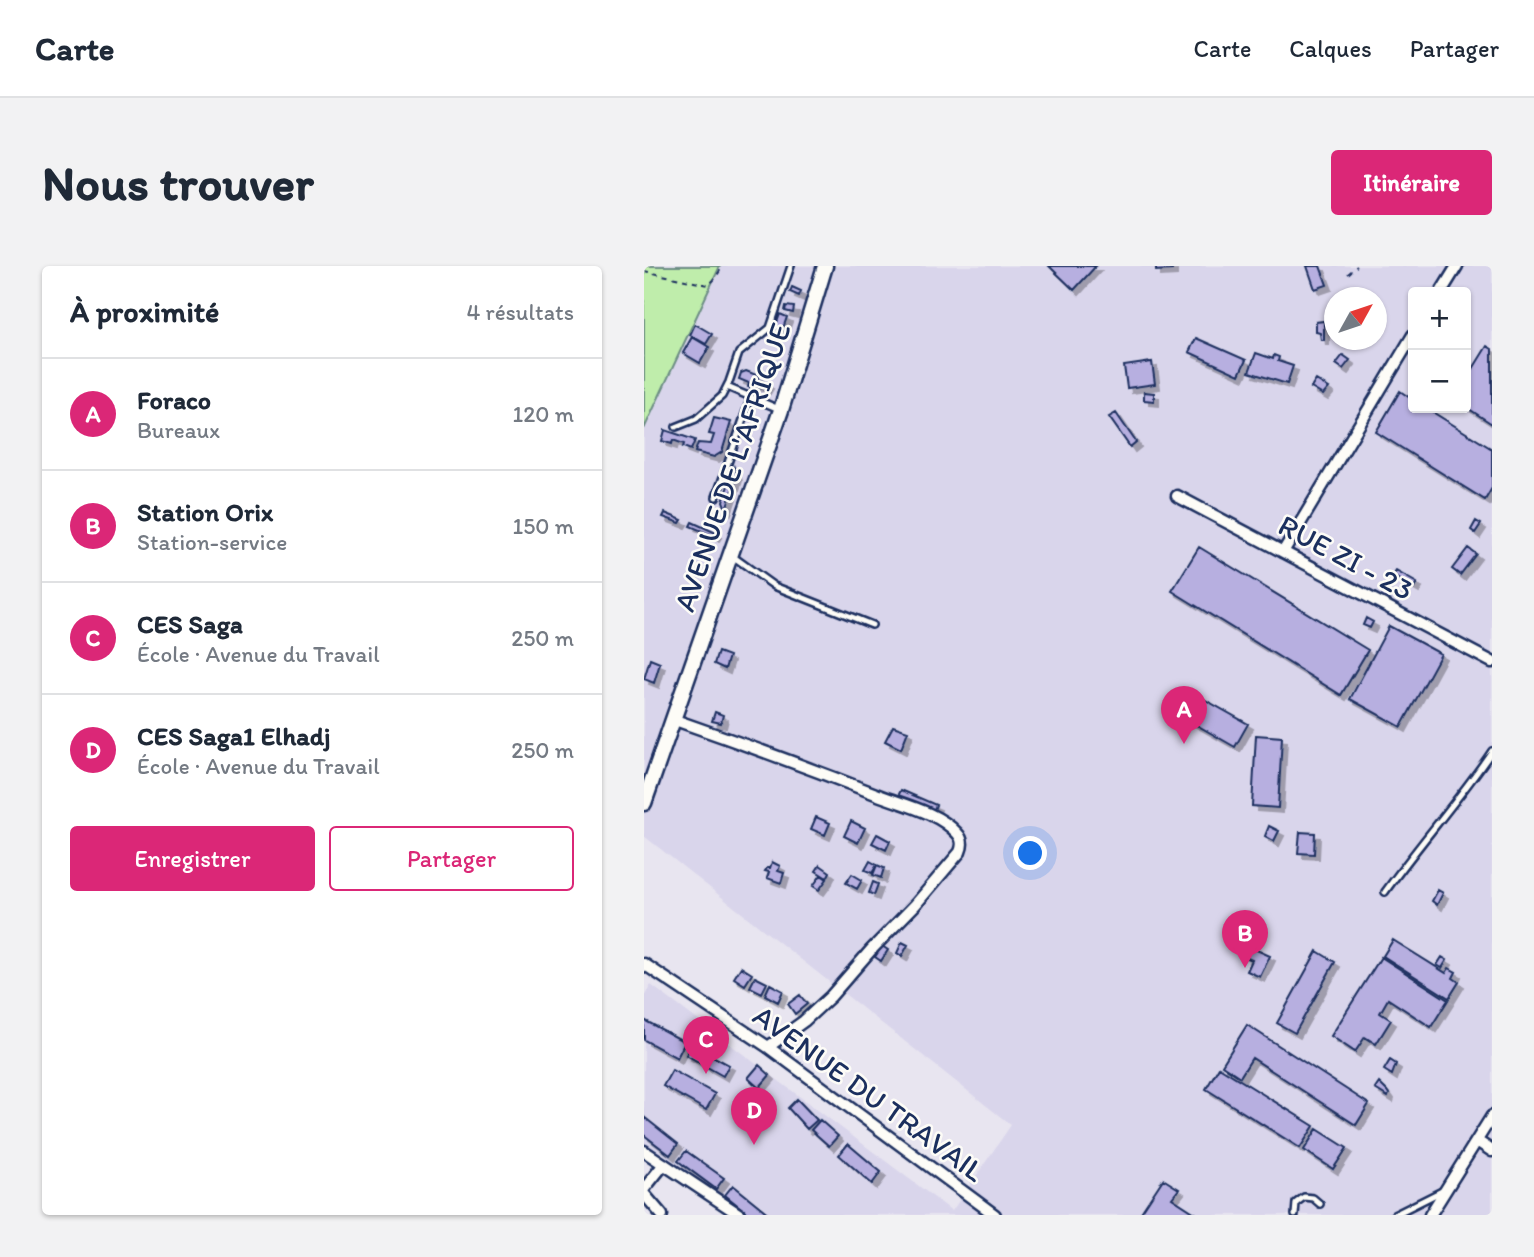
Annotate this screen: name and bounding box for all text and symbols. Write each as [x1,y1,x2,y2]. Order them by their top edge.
text: Carte [35,29,115,68]
text: Carte [1194,34,1251,63]
text: Calques [1289,34,1372,63]
text: Partager [1410,34,1499,63]
button: Itinéraire [1331,150,1492,215]
text: Nous trouver [42,153,314,212]
north arrow [1324,287,1387,350]
map controls [1408,287,1471,413]
button: + [1408,287,1471,350]
text: À proximité [70,293,219,330]
text: 4 résultats [467,298,574,326]
street label: AVENUE DE L'AFRIQUE [665,318,799,616]
button: − [1408,350,1471,413]
text: Foraco [137,384,211,416]
text: A [86,400,100,428]
text: 120 m [513,400,574,428]
text: Bureaux [137,416,220,444]
text: Station Orix [137,496,273,528]
street label: RUE ZI - 23 [1272,506,1420,608]
text: B [86,512,100,540]
text: 150 m [513,512,574,540]
text: Station-service [137,528,287,556]
text: CES Saga [137,608,243,640]
text: C [86,624,100,652]
text: 250 m [511,624,574,652]
text: École · Avenue du Travail [137,640,380,668]
pin: A [1161,686,1207,744]
text: CES Saga1 Elhadj [137,720,331,752]
text: D [85,736,101,764]
text: 250 m [511,736,574,764]
text: École · Avenue du Travail [137,752,380,780]
button: Enregistrer [70,826,315,891]
button: Partager [329,826,574,891]
your location [1013,836,1047,870]
pin: B [1222,910,1268,968]
street label: AVENUE DU TRAVAIL [745,996,993,1190]
pin: C [683,1016,729,1074]
pin: D [731,1087,777,1145]

